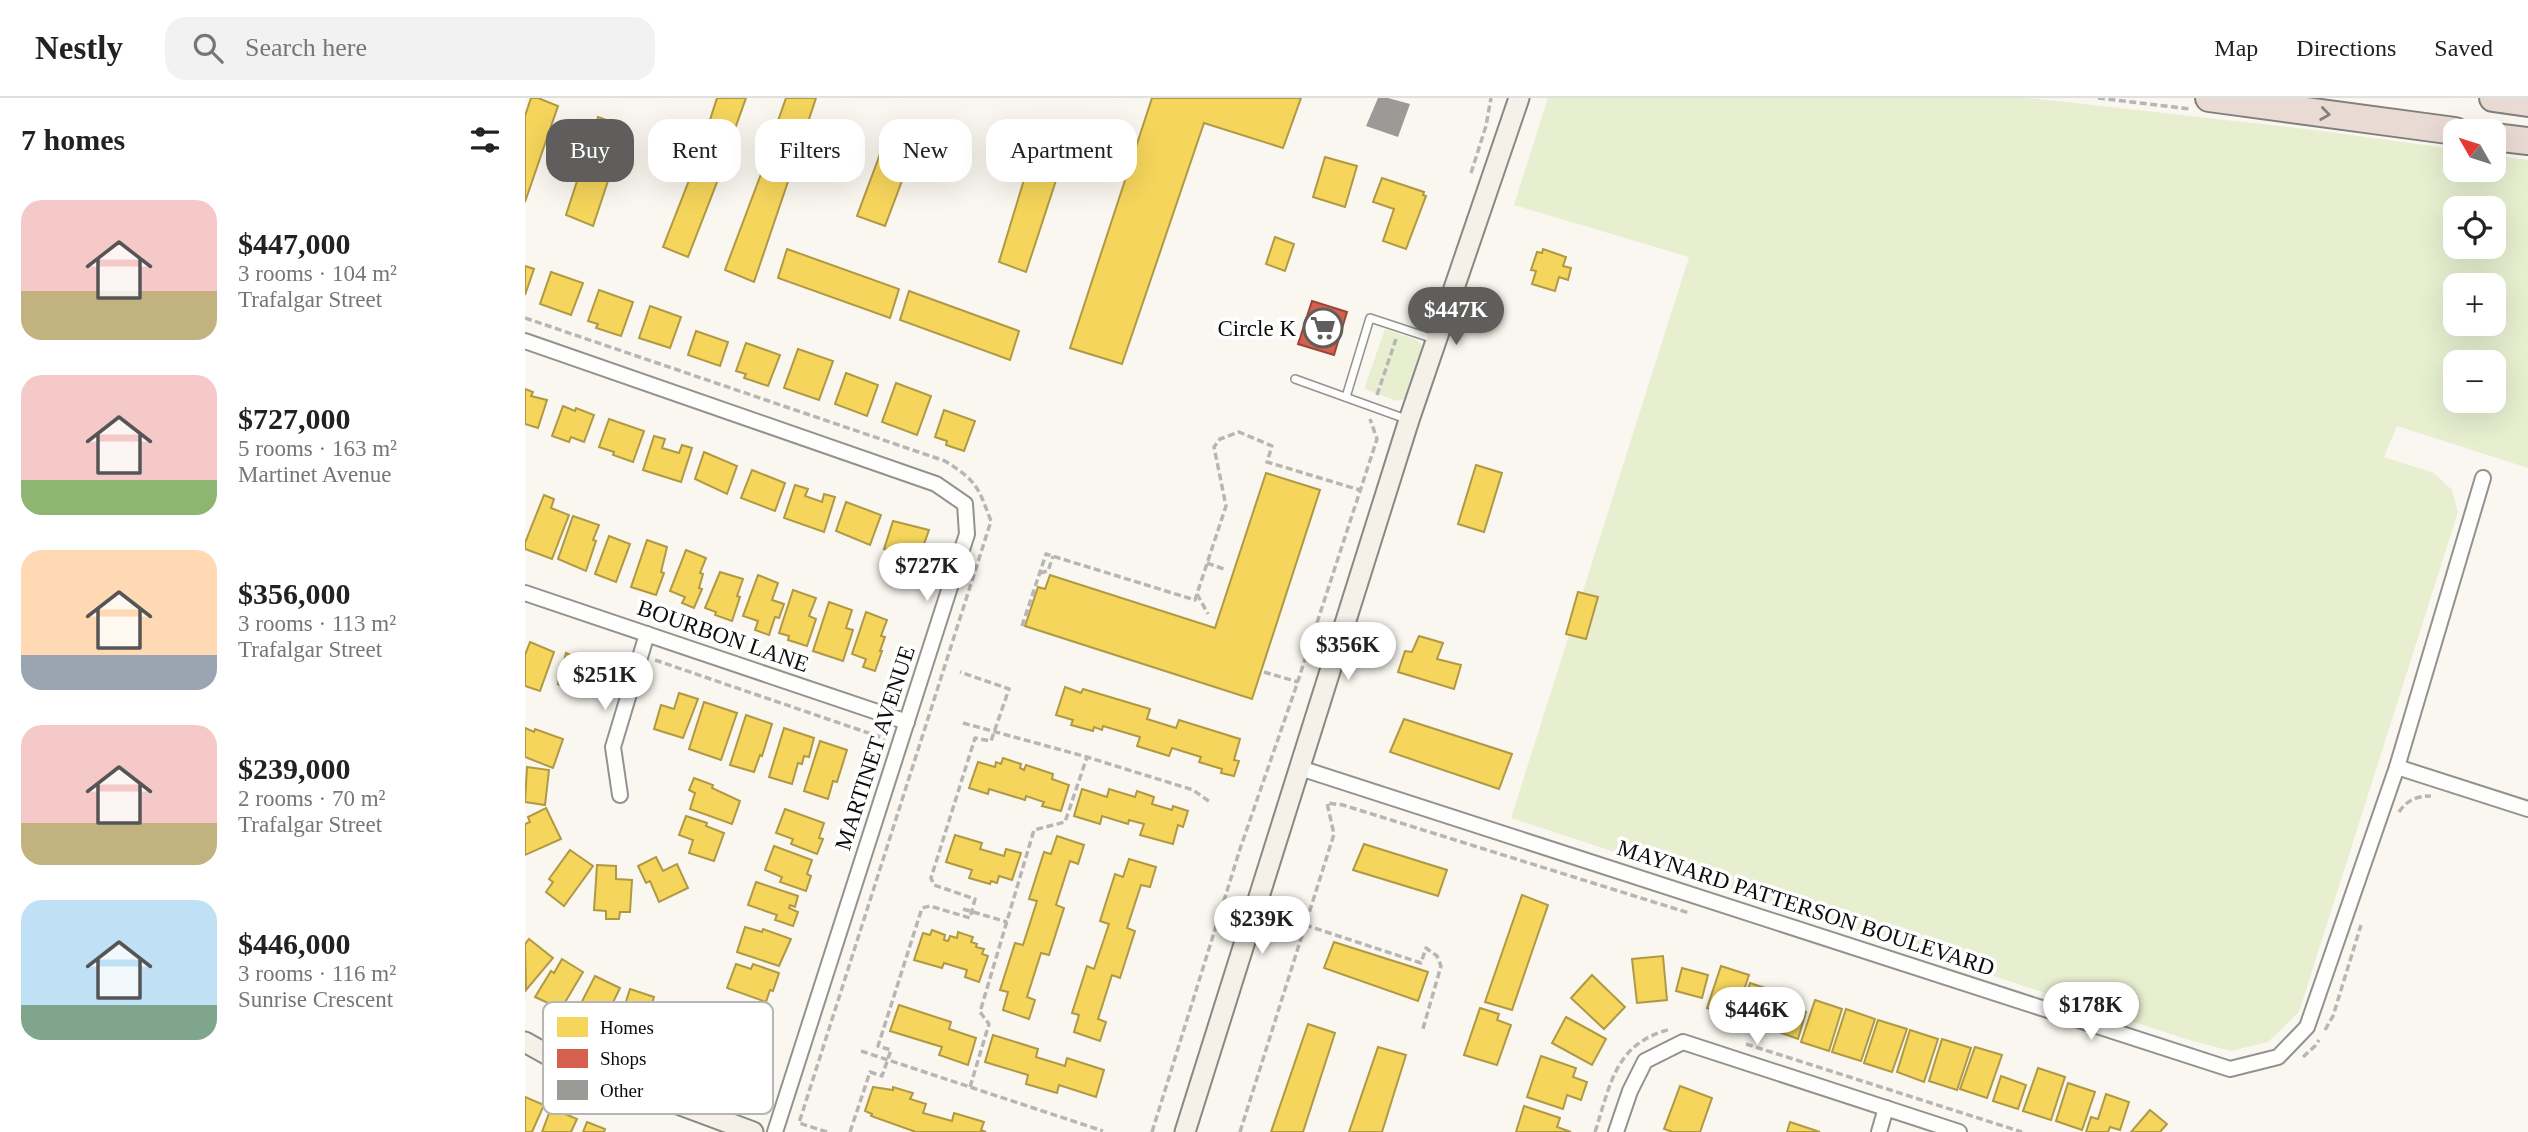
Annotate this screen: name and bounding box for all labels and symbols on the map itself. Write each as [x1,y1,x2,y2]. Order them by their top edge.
one-way arrow [2319,106,2331,121]
north arrow [2443,119,2506,182]
pin: $447K [1407,288,1505,347]
supermarket icon: Circle K [1302,307,1344,349]
place label: Circle K [1217,316,1296,341]
pin: $727K [878,544,976,603]
street label: BOURBON LANE [634,595,812,677]
pin: $356K [1299,622,1397,682]
street label: MARTINET AVENUE [830,643,920,853]
pin: $251K [556,652,654,712]
street label: MAYNARD PATTERSON BOULEVARD [1614,835,1998,981]
pin: $239K [1213,896,1311,956]
pin: $178K [2042,982,2140,1042]
pin: $446K [1708,988,1806,1047]
legend [543,1002,773,1114]
text: Homes [600,1017,654,1038]
text: Shops [600,1048,646,1069]
text: Other [600,1080,644,1101]

